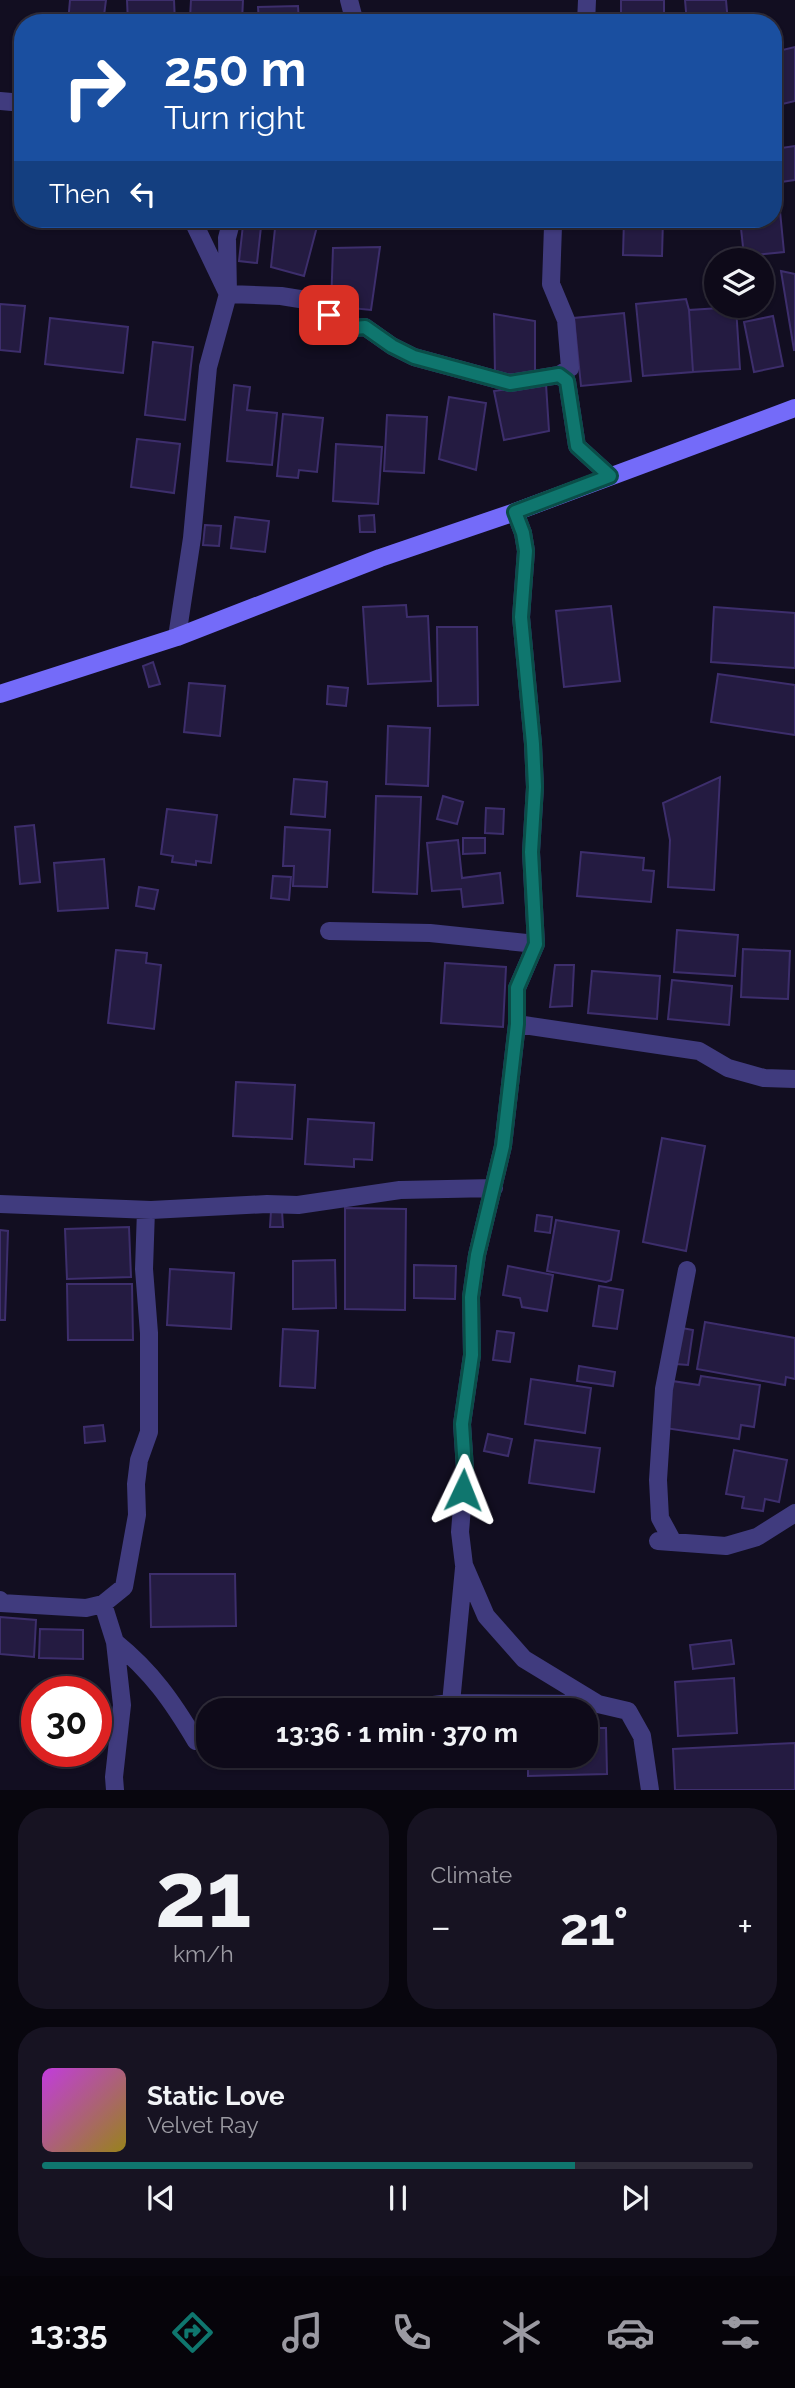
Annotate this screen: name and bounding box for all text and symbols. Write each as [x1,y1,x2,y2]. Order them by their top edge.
text: 250 m [164,40,306,97]
icon: right [49,42,140,133]
text: Turn right [164,99,305,136]
icon: left [124,175,162,213]
text: Then [49,179,110,209]
map controls [704,248,774,318]
button: layers [704,248,774,318]
pin [299,285,359,345]
icon: arrive [310,296,348,334]
position arrow [426,1453,500,1527]
speed limit sign: 30 [21,1676,112,1767]
text: 13:36 · 1 min · 370 m [276,1718,518,1748]
text: 21 [155,1841,251,1948]
text: Climate [431,1861,512,1888]
text: 21° [560,1896,628,1957]
text: − [431,1904,451,1949]
text: + [737,1904,753,1949]
text: km/h [173,1940,234,1967]
text: Static Love [147,2081,285,2111]
text: Velvet Ray [147,2111,259,2138]
icon: previous [142,2179,180,2217]
icon: pause [379,2179,417,2217]
icon: next [616,2179,654,2217]
icon: directions [168,2308,217,2357]
icon: music [278,2308,327,2357]
icon: phone [387,2308,436,2357]
icon: climate [497,2308,546,2357]
icon: car [606,2308,655,2357]
icon: filters [716,2308,765,2357]
text: 13:35 [30,2314,107,2351]

